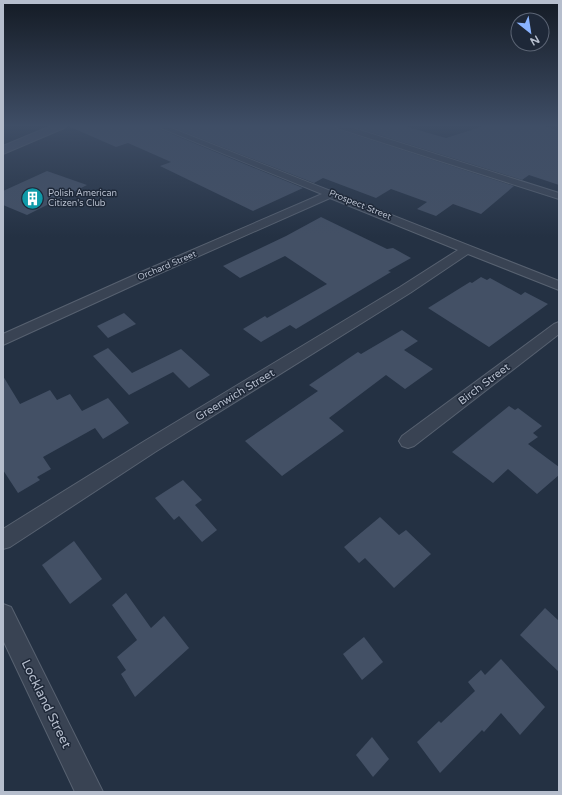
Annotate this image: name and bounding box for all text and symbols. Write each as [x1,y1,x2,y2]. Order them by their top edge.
north arrow [510,12,550,52]
text: N [528,32,542,48]
building icon: Polish American Citizen's Club [19,185,45,211]
place label: Polish American Citizen's Club [48,188,117,209]
street label: Prospect Street [327,188,393,223]
street label: Orchard Street [136,248,199,283]
street label: Birch Street [456,360,512,408]
street label: Greenwich Street [193,366,277,424]
street label: Lockland Street [18,657,74,751]

